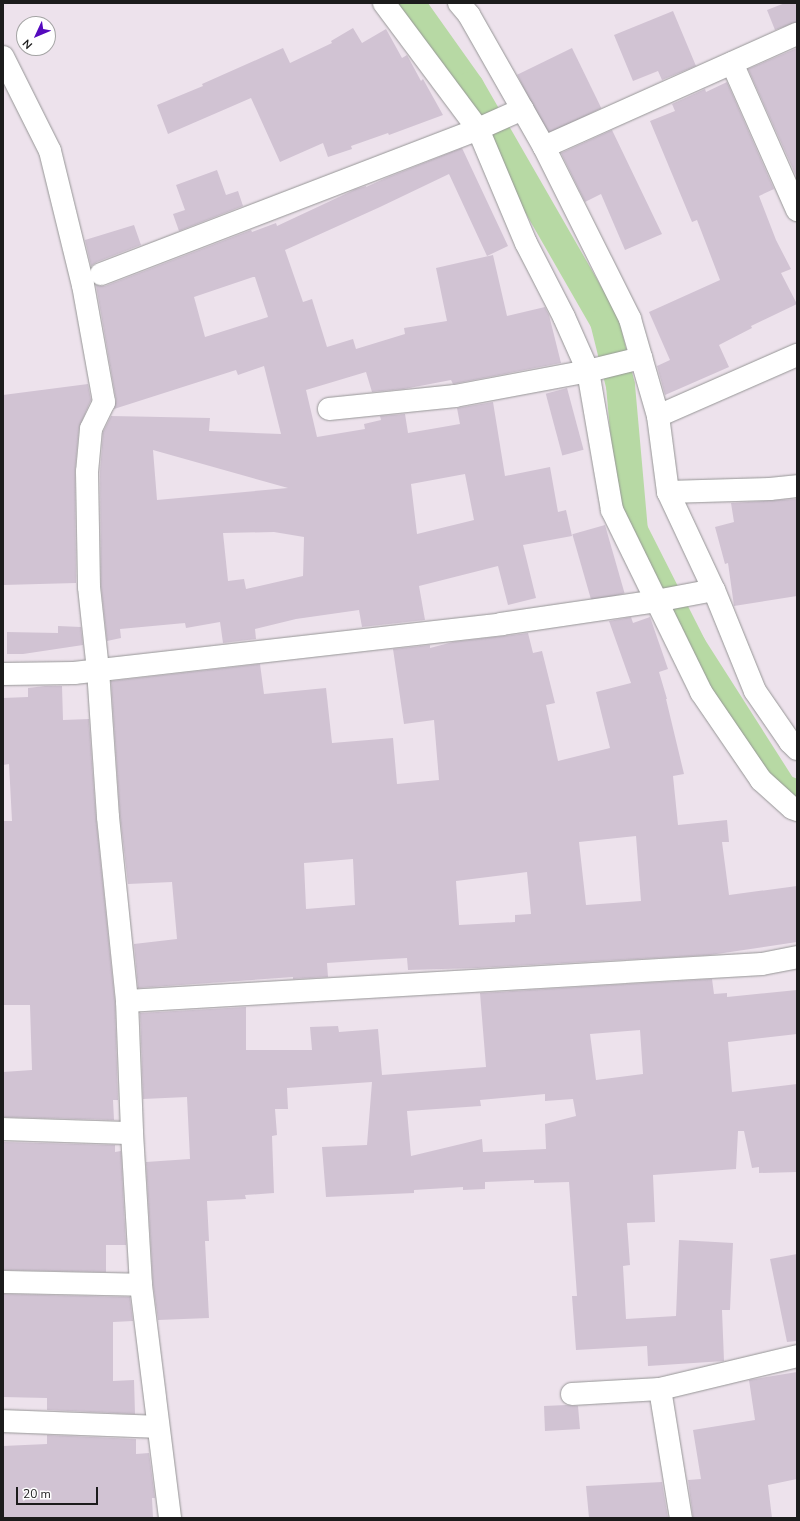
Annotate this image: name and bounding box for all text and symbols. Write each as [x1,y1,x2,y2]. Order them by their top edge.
north arrow [16,16,56,56]
text: N [19,36,36,52]
scale bar [18,1479,100,1505]
text: 20 m [23,1486,51,1502]

